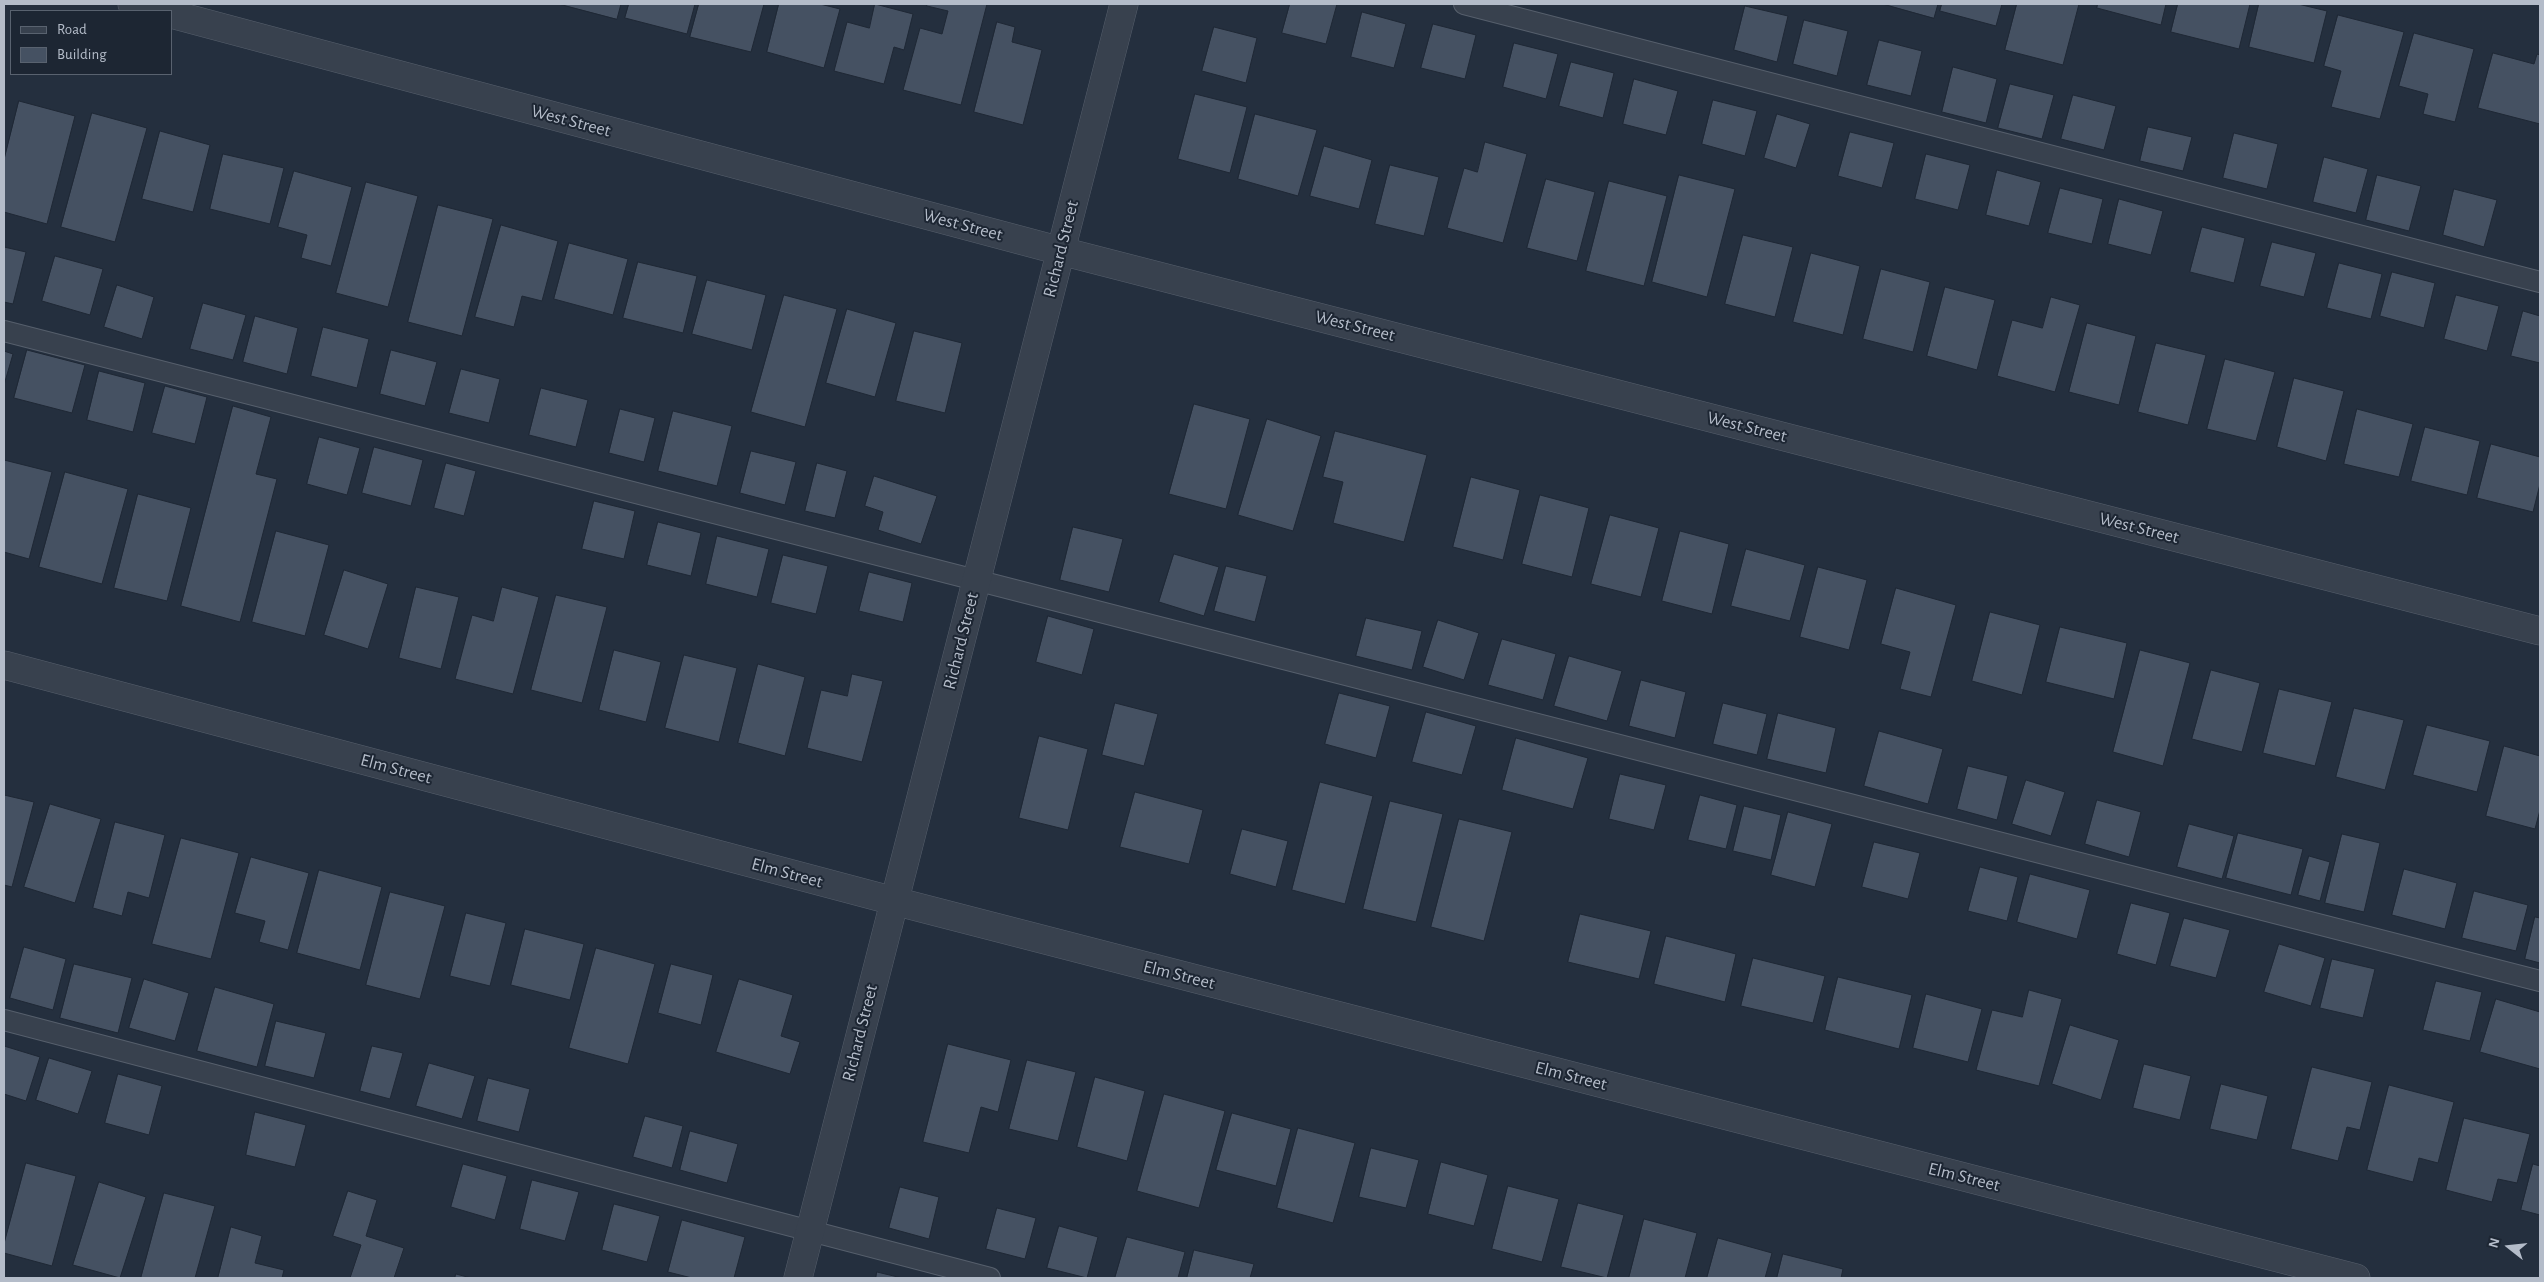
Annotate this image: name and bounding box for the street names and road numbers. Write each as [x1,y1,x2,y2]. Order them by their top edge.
street label: West Street [529,100,613,142]
street label: Richard Street [1039,198,1083,300]
street label: West Street [921,204,1005,246]
street label: West Street [1313,306,1397,346]
street label: West Street [1705,407,1789,447]
street label: West Street [2097,508,2181,548]
street label: Richard Street [939,590,983,692]
street label: Elm Street [358,749,434,789]
street label: Elm Street [749,853,825,893]
street label: Elm Street [1141,956,1217,994]
street label: Richard Street [838,982,882,1084]
street label: Elm Street [1533,1057,1609,1095]
street label: Elm Street [1926,1158,2002,1196]

